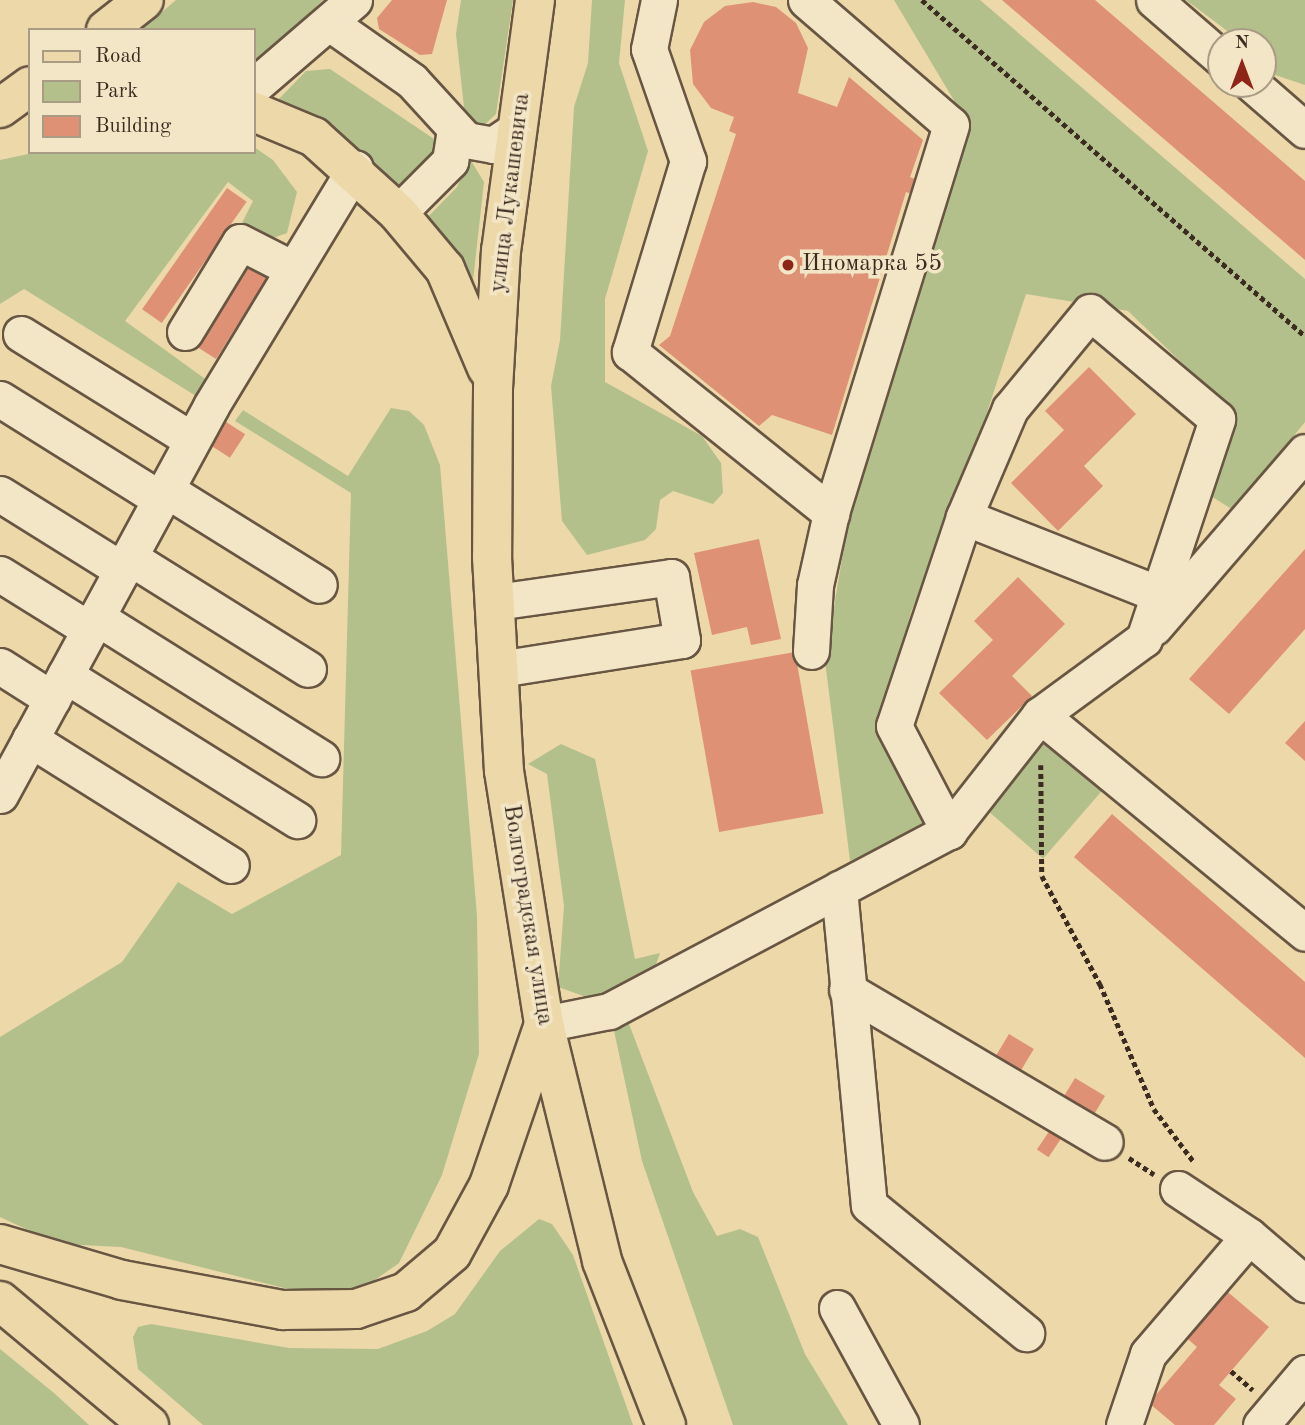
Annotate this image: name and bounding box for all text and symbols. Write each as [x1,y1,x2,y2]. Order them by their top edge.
legend [28,28,256,154]
north arrow [1207,28,1277,98]
text: N [1235,34,1249,53]
text: Road [95,46,142,67]
text: Park [95,81,138,102]
street label: улица Лукашевича [484,91,538,295]
text: Building [95,116,171,137]
place label: Иномарка 55 [802,251,942,279]
marker: Иномарка 55 [780,257,796,273]
street label: Волгоградская улица [495,803,559,1027]

